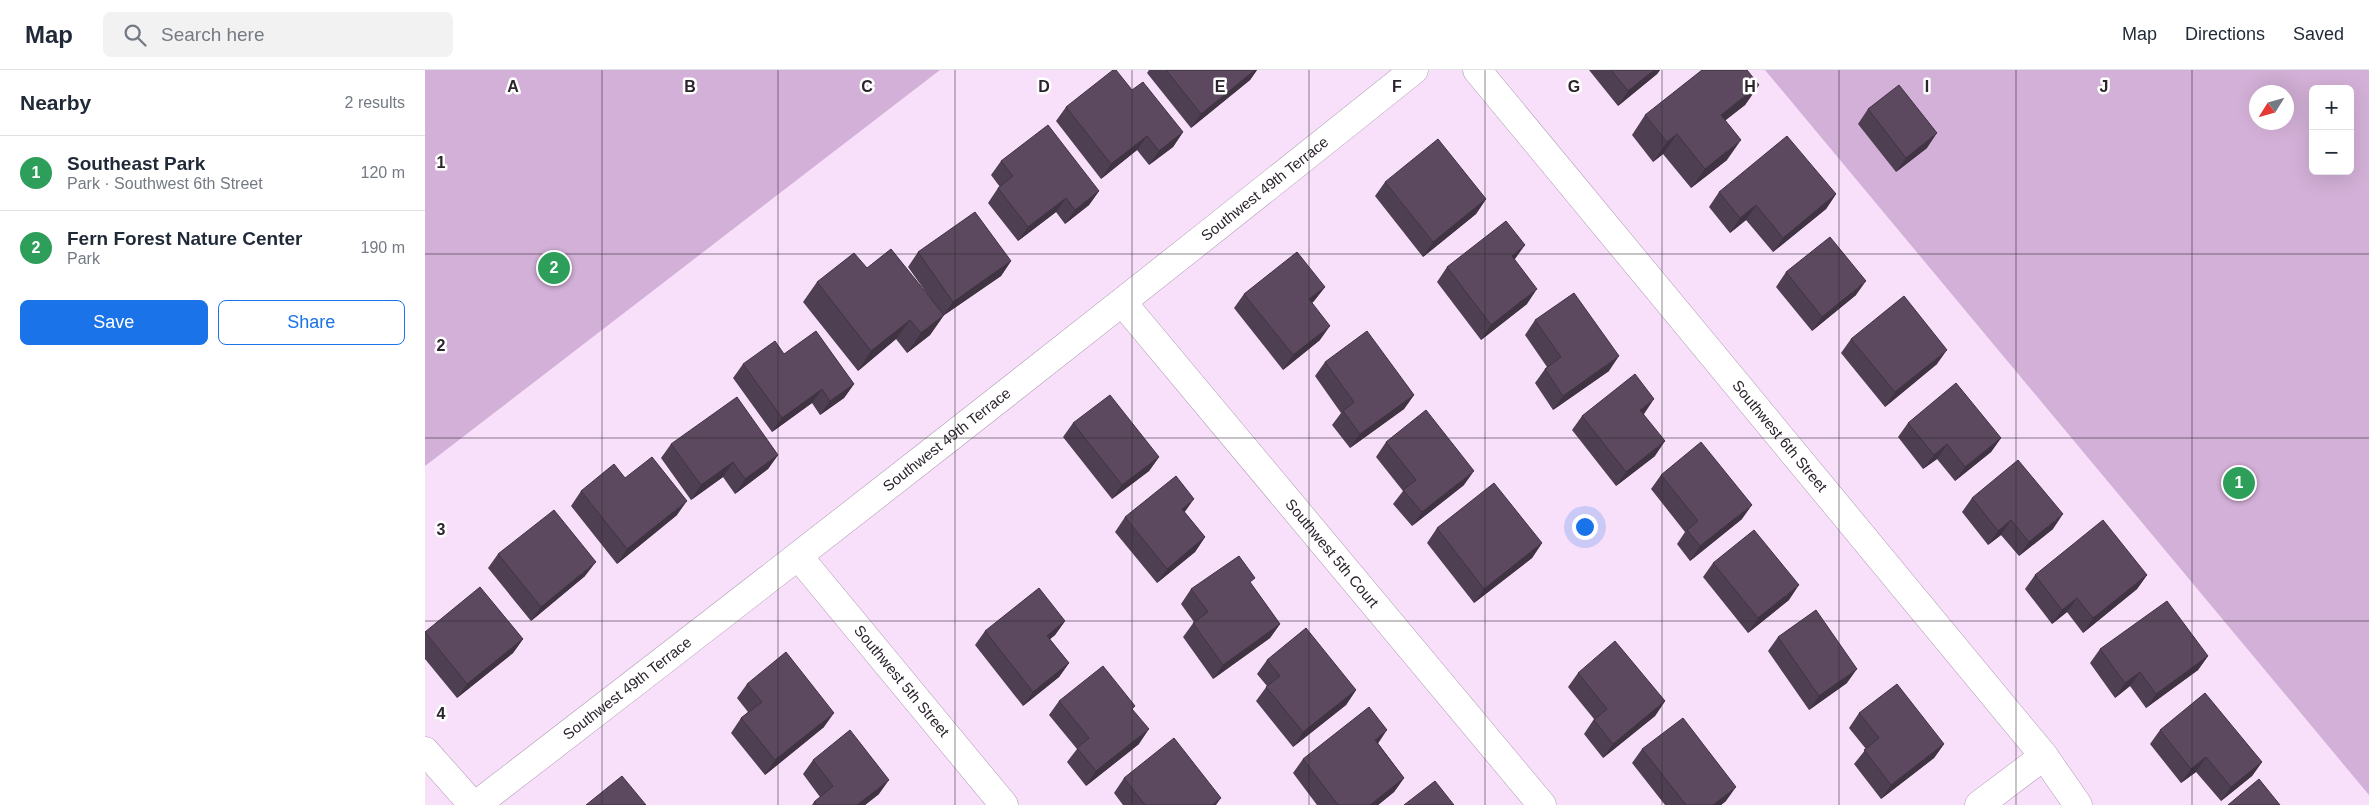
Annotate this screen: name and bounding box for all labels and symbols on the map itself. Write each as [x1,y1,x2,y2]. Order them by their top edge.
text: A [507,78,519,95]
text: B [684,78,696,95]
text: C [861,78,873,95]
text: D [1038,78,1050,95]
text: E [1215,78,1226,95]
text: F [1392,78,1402,95]
text: G [1568,78,1580,95]
text: H [1744,78,1756,95]
text: I [1925,78,1929,95]
text: J [2100,78,2108,95]
north arrow [2249,85,2294,130]
street label: Southwest 49th Terrace [1198,133,1331,244]
text: 1 [437,154,446,171]
pin: 2 [538,249,570,287]
text: 2 [437,337,446,354]
street label: Southwest 6th Street [1729,377,1831,496]
street label: Southwest 49th Terrace [879,384,1014,494]
pin: 1 [2223,464,2255,502]
street label: Southwest 5th Court [1282,495,1383,611]
your location [1572,514,1598,540]
text: 3 [437,521,446,538]
street label: Southwest 5th Street [851,622,953,741]
street label: Southwest 49th Terrace [559,633,694,743]
text: 4 [437,705,446,722]

